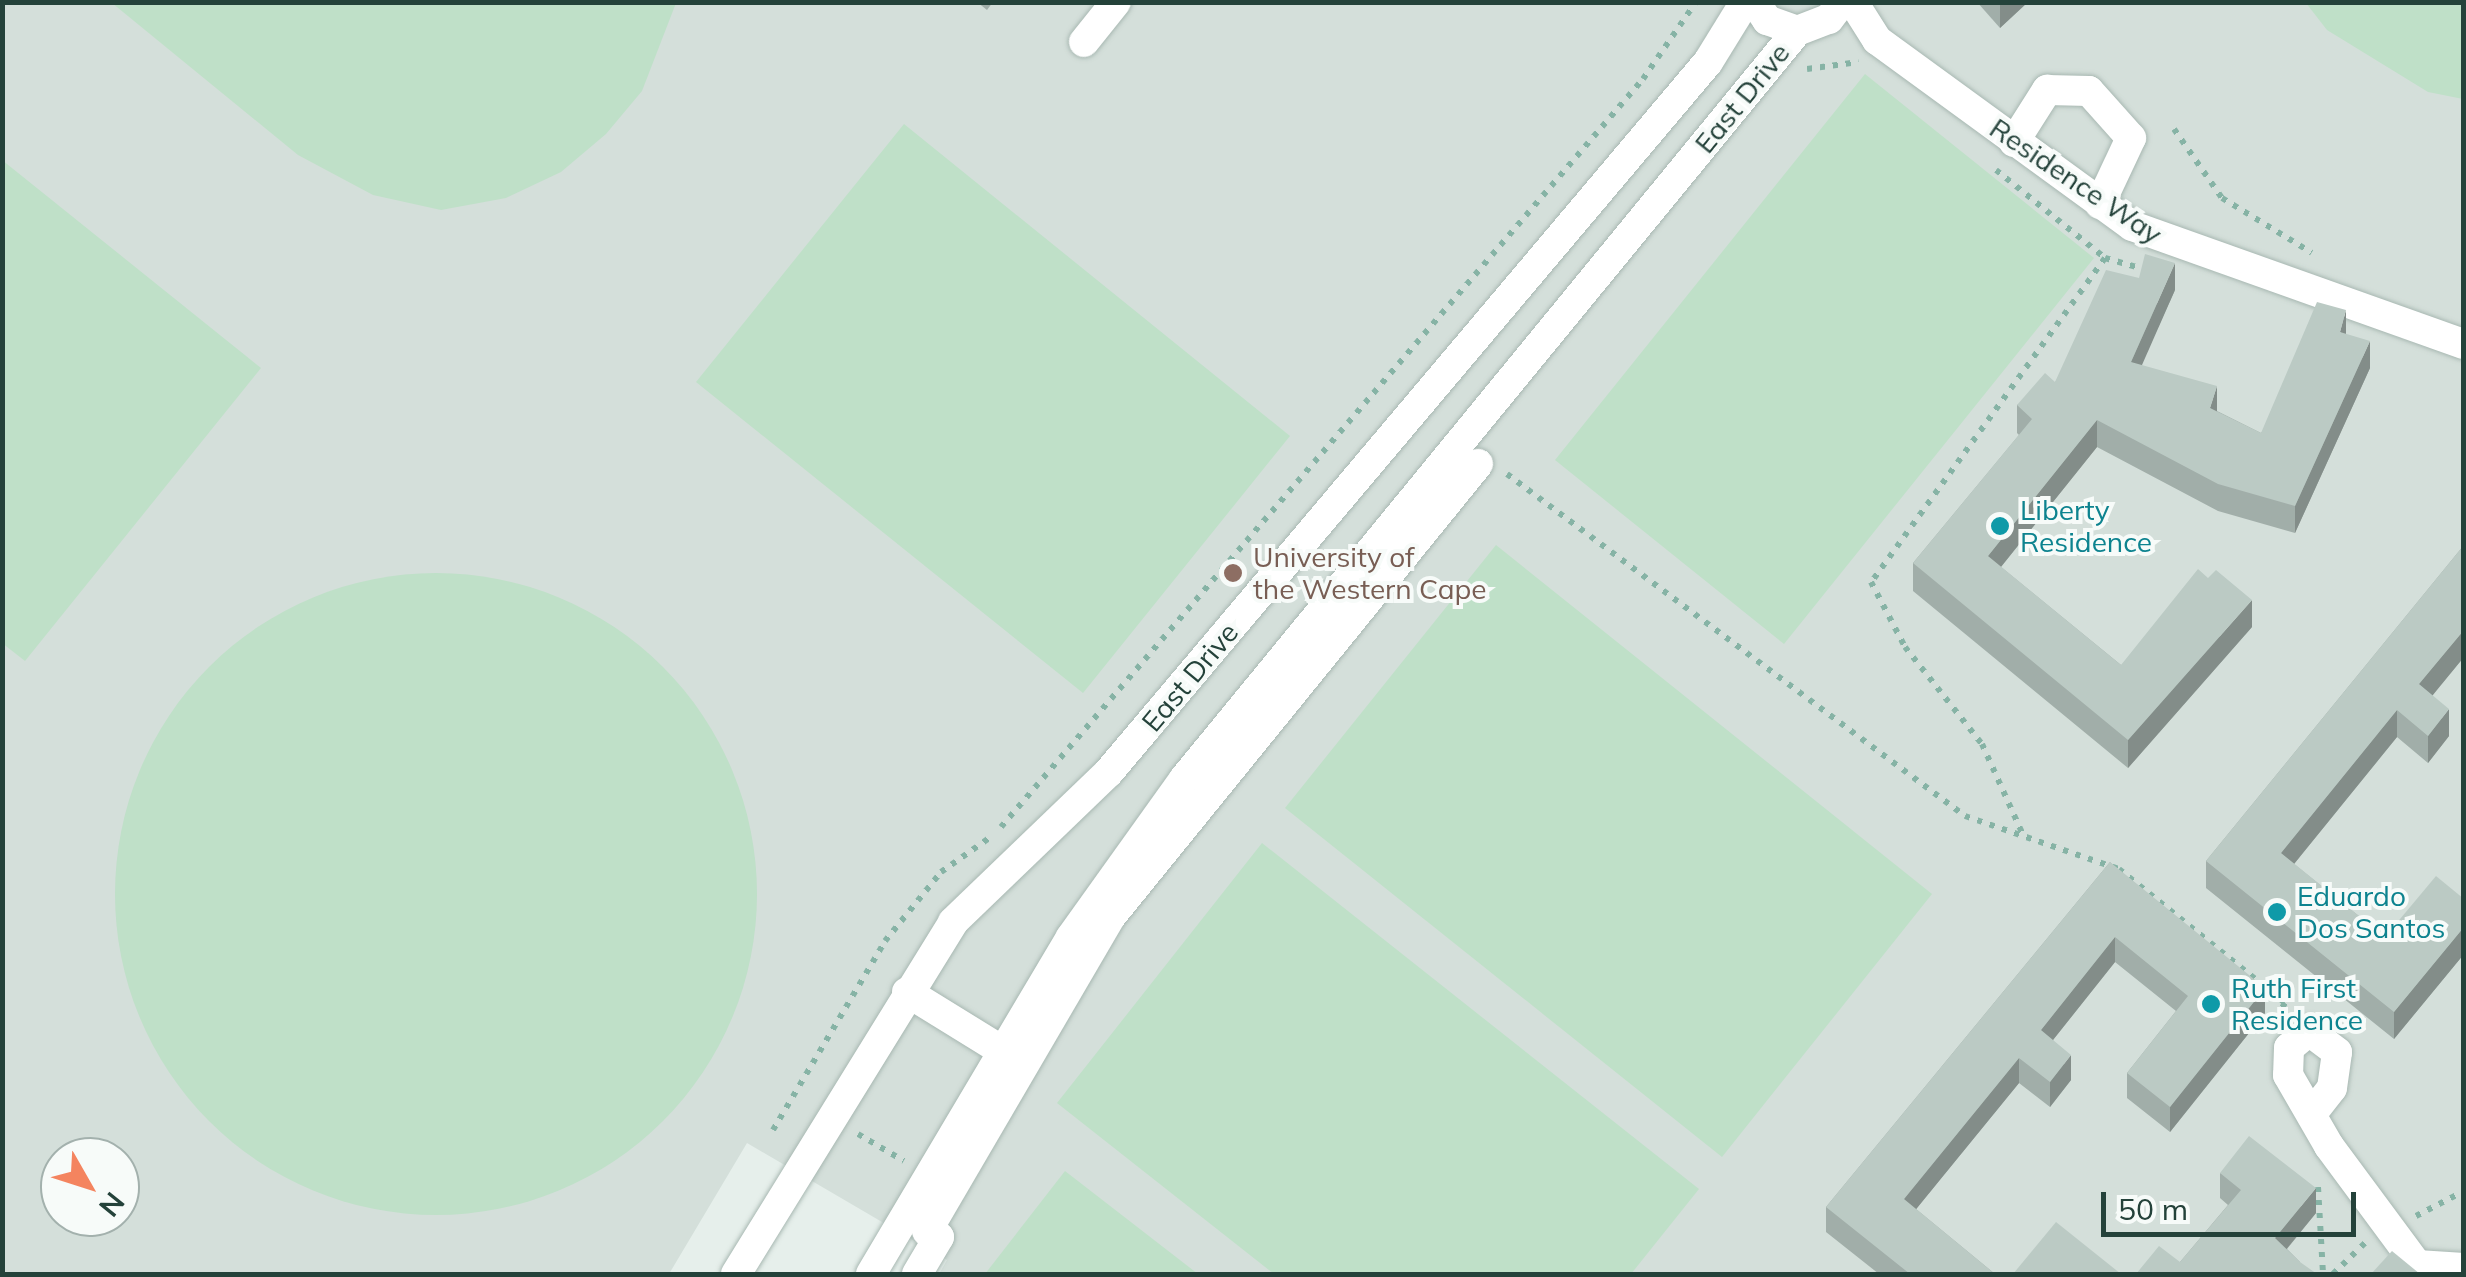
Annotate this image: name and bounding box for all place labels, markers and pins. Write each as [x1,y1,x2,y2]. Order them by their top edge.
place label: Liberty Residence [2020,493,2152,559]
marker: Liberty Residence [1989,515,2011,537]
place label: University of the Western Cape [1253,540,1487,606]
marker: University of the Western Cape [1222,562,1244,584]
place label: Eduardo Dos Santos [2297,879,2445,945]
marker: Eduardo Dos Santos [2266,901,2288,923]
place label: Ruth First Residence [2231,971,2363,1037]
marker: Ruth First Residence [2200,993,2222,1015]

